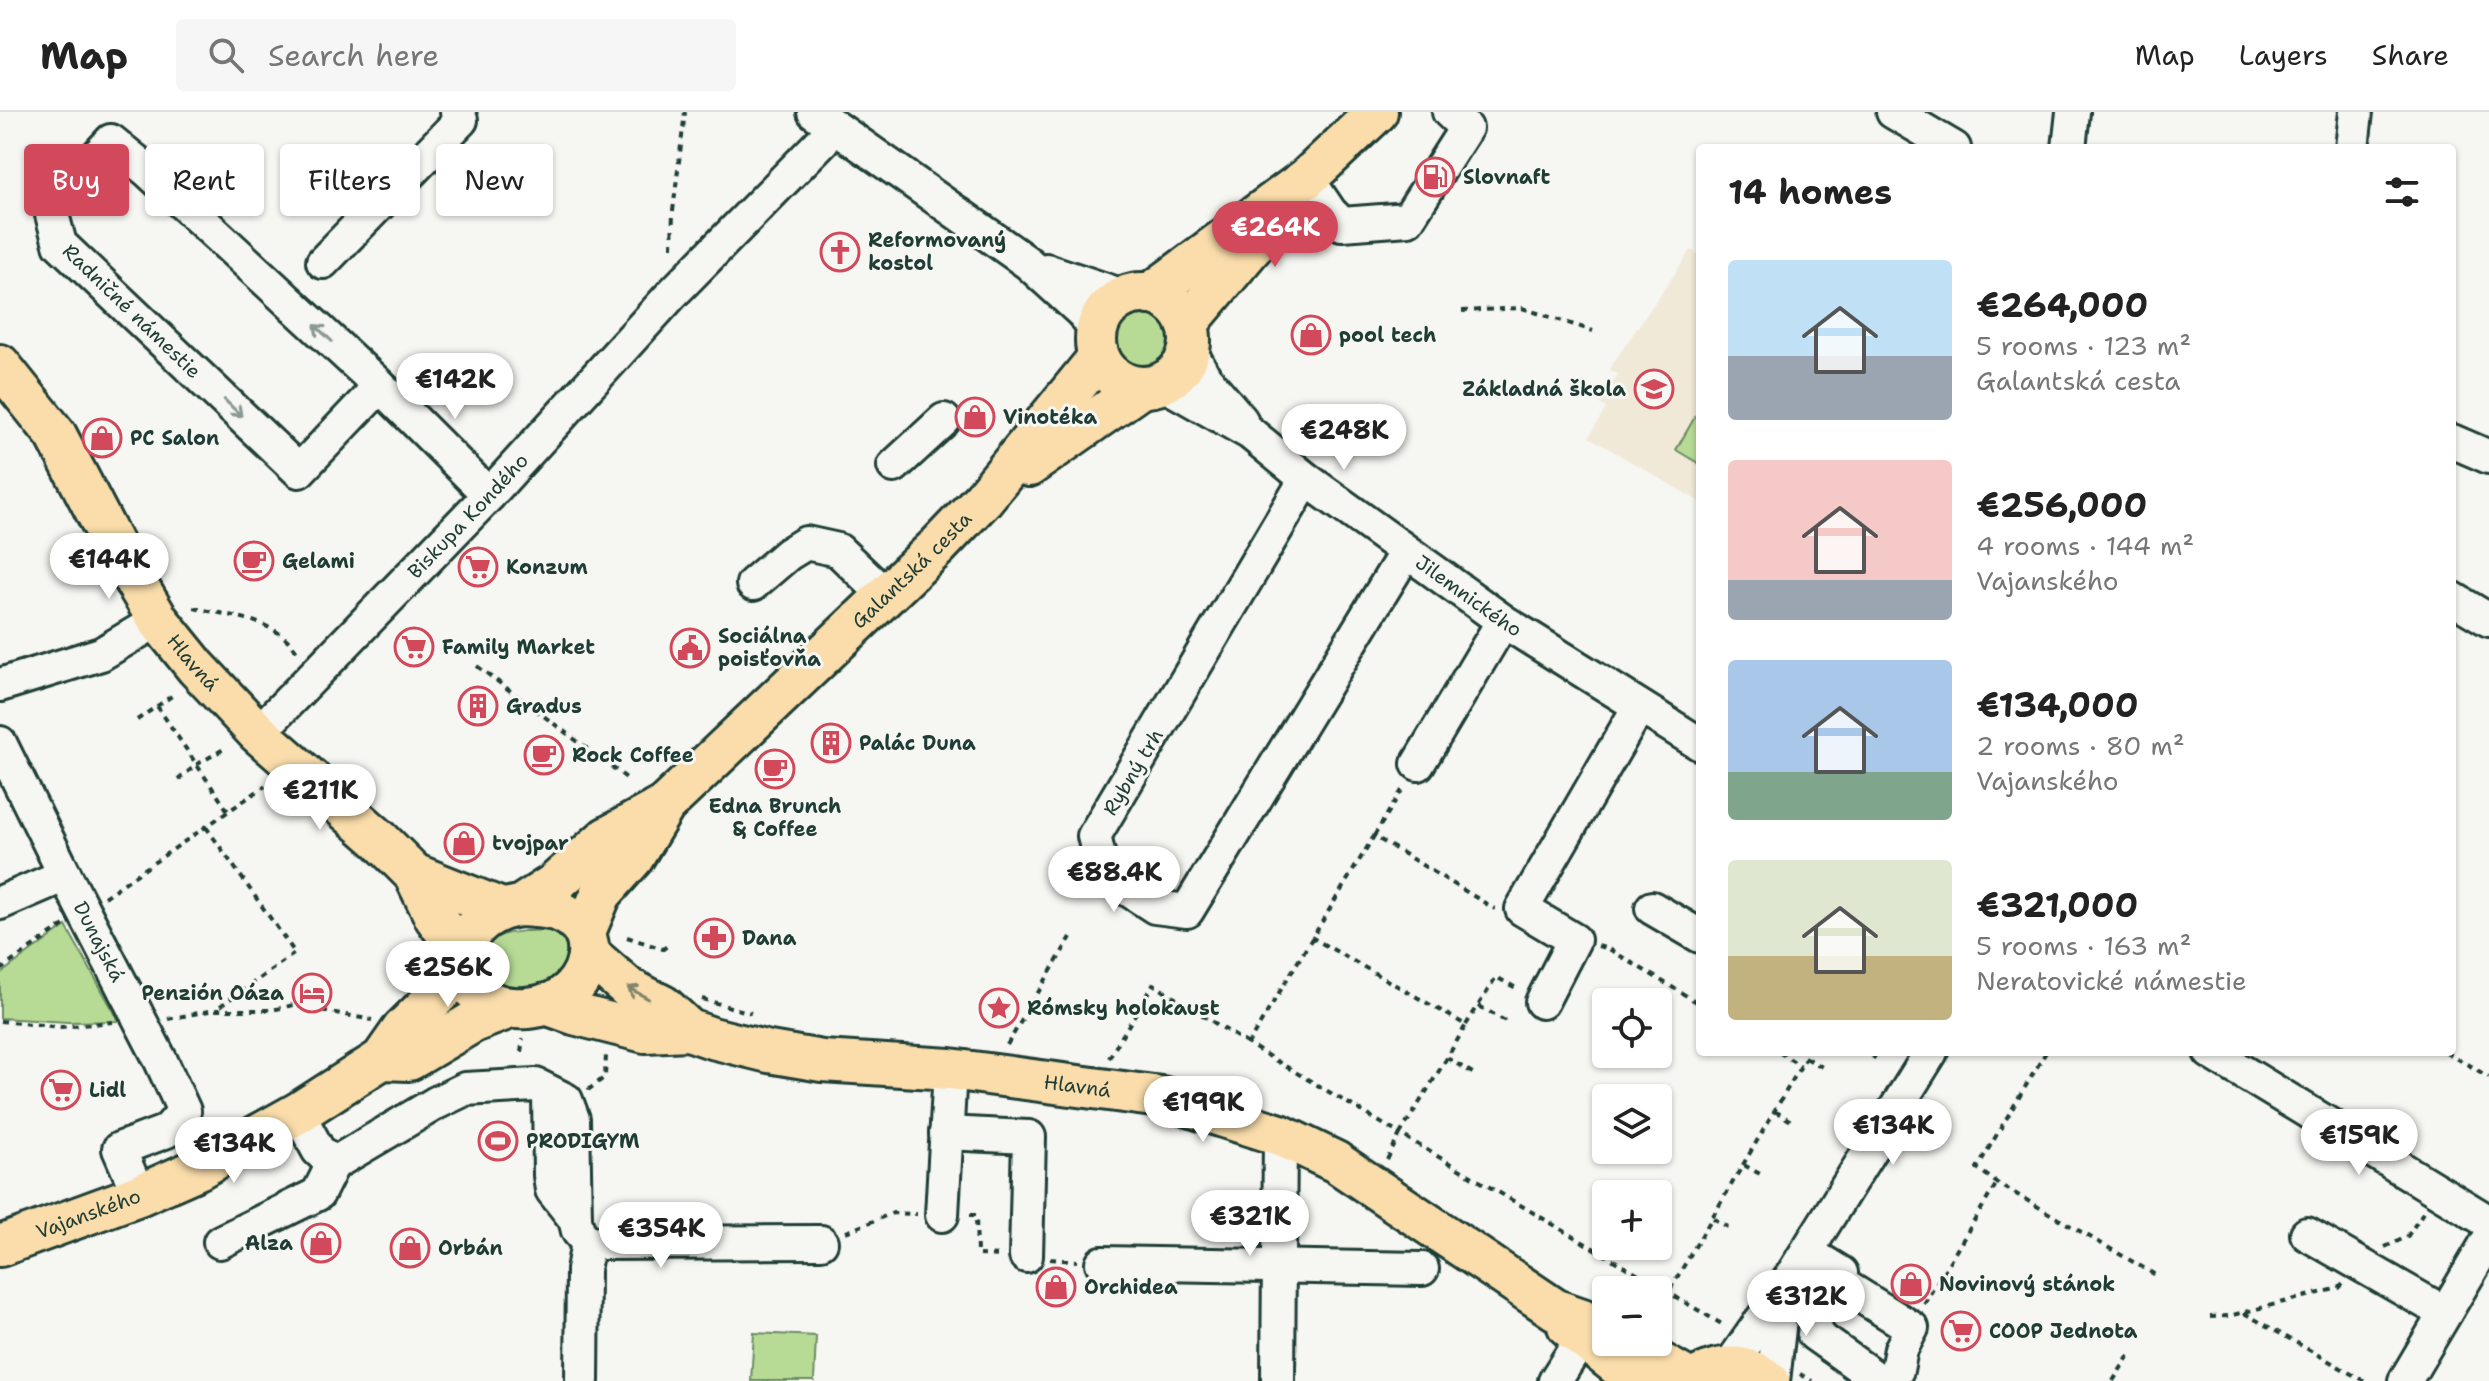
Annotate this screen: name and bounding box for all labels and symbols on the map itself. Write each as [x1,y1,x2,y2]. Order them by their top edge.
fuel station icon: Slovnaft [1414,156,1456,198]
place label: Slovnaft [1463,164,1551,190]
pin: €264K [1219,201,1331,269]
place label: Reformovaný kostol [868,227,1006,276]
church icon: Reformovaný kostol [819,231,861,273]
street label: Radničné námestie [57,238,207,384]
shop icon: pool tech [1290,314,1332,356]
place label: pool tech [1339,322,1436,348]
one-way arrow [313,323,333,342]
pin: €142K [399,353,511,421]
school or university icon: Základná škola [1633,368,1675,410]
place label: Základná škola [1462,376,1626,402]
shop icon: Vinotéka [954,396,996,438]
one-way arrow [223,399,243,418]
place label: Vinotéka [1003,404,1097,430]
pin: €248K [1288,404,1400,472]
shop icon: PC Salon [81,417,123,459]
place label: PC Salon [130,425,219,451]
street label: Biskupa Kondého [402,448,534,584]
street label: Galantská cesta [846,505,978,634]
pin: €144K [53,533,165,601]
cafe icon: Gelami [233,540,275,582]
supermarket icon: Konzum [457,546,499,588]
place label: Gelami [282,548,355,574]
street label: Jilemnického [1410,549,1527,643]
place label: Konzum [506,554,588,580]
place label: Sociálna poisťovňa [718,623,821,672]
supermarket icon: Family Market [393,626,435,668]
public building icon: Sociálna poisťovňa [669,627,711,669]
street label: Hlavná [161,628,225,697]
place label: Family Market [442,634,595,660]
building icon: Gradus [457,685,499,727]
place label: Gradus [506,693,582,719]
building icon: Palác Duna [810,722,852,764]
street label: Rybný trh [1097,724,1169,820]
place label: Palác Duna [859,730,976,756]
cafe icon: Rock Coffee [523,734,565,776]
place label: Rock Coffee [572,742,694,768]
cafe icon: Edna Brunch & Coffee [754,748,796,790]
pin: €211K [264,764,376,832]
place label: Edna Brunch & Coffee [709,793,841,842]
shop icon: tvojpar [443,822,485,864]
place label: tvojpar [492,830,569,856]
pin: €88.4K [1049,846,1179,914]
street label: Dunajská [68,897,131,987]
pharmacy icon: Dana [693,917,735,959]
place label: Dana [742,925,797,951]
pin: €256K [392,941,504,1009]
hotel icon: Penzión Oáza [291,972,333,1014]
place label: Penzión Oáza [141,980,284,1006]
one-way arrow [627,985,650,1001]
place icon: Rómsky holokaust [978,987,1020,1029]
place label: Rómsky holokaust [1027,995,1220,1021]
supermarket icon: Lidl [40,1069,82,1111]
street label: Hlavná [1042,1069,1113,1103]
pin: €199K [1147,1076,1259,1144]
place label: Lidl [89,1077,126,1103]
pin: €134K [1837,1099,1949,1167]
pin: €159K [2303,1109,2415,1177]
pin: €134K [178,1117,290,1185]
sports icon: PRODIGYM [477,1120,519,1162]
place label: PRODIGYM [526,1128,640,1154]
street label: Vajanského [32,1183,144,1245]
pin: €321K [1194,1190,1306,1258]
pin: €354K [605,1202,717,1270]
shop icon: Alza [300,1222,342,1264]
shop icon: Orbán [389,1227,431,1269]
place label: Alza [245,1230,293,1256]
place label: Orbán [438,1235,503,1261]
shop icon: Novinový stánok [1890,1263,1932,1305]
shop icon: Orchidea [1035,1266,1077,1308]
pin: €312K [1750,1270,1862,1338]
place label: Novinový stánok [1939,1271,2115,1297]
place label: Orchidea [1084,1274,1178,1300]
supermarket icon: COOP Jednota [1940,1310,1982,1352]
place label: COOP Jednota [1989,1318,2138,1344]

